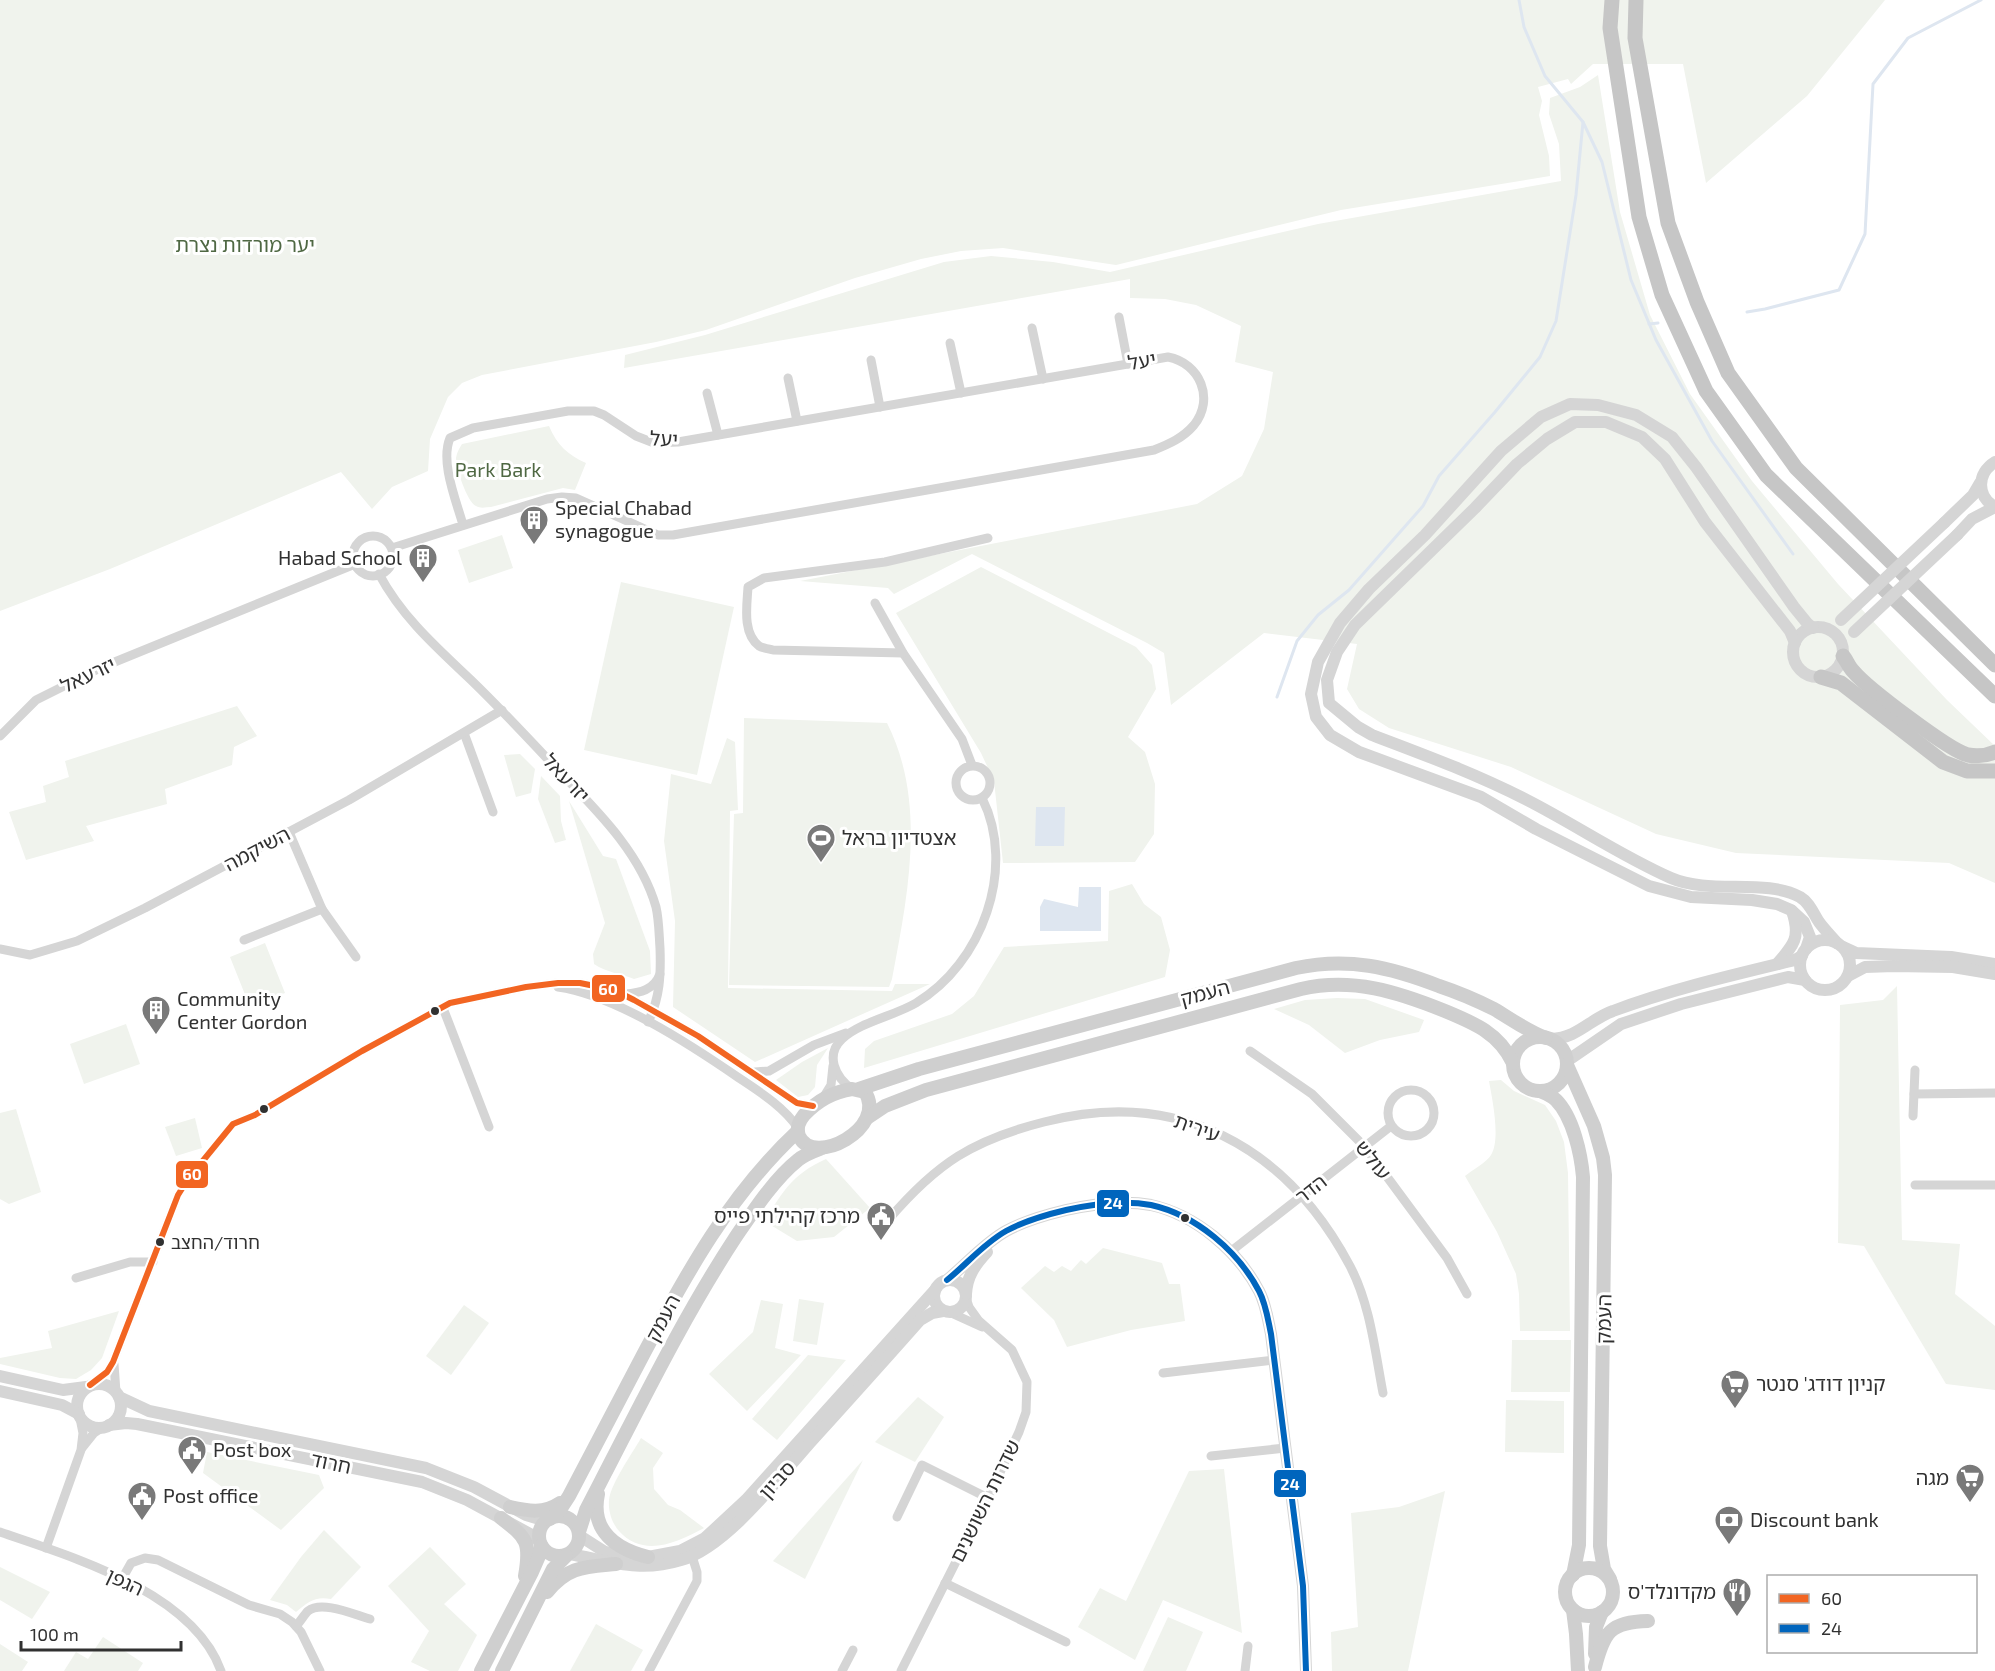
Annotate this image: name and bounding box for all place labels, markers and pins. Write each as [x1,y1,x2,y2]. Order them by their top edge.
place label: Special Chabad synagogue [555,495,692,542]
building icon: Special Chabad synagogue [518,504,550,546]
building icon: Habad School [407,542,439,584]
place label: Habad School [278,545,402,569]
sports icon: אצטדיון בראל [805,822,837,864]
place label: אצטדיון בראל [842,825,956,849]
place label: Community Center Gordon [177,986,307,1033]
building icon: Community Center Gordon [140,994,172,1036]
unlabelled marker [429,1005,441,1017]
unlabelled marker [258,1103,270,1115]
public building icon: מרכז קהילתי פייס [865,1200,897,1242]
place label: מרכז קהילתי פייס [714,1203,860,1227]
unlabelled marker [1179,1212,1191,1224]
place label: חרוד/החצב [171,1231,260,1253]
marker: חרוד/החצב [154,1236,166,1248]
supermarket icon: קניון דודג' סנטר [1719,1368,1751,1410]
place label: קניון דודג' סנטר [1756,1371,1886,1395]
public building icon: Post box [176,1434,208,1476]
place label: Post box [213,1437,292,1461]
supermarket icon: מגה [1954,1462,1986,1504]
place label: מגה [1916,1465,1949,1489]
public building icon: Post office [126,1480,158,1522]
place label: Post office [163,1483,259,1507]
bank icon: Discount bank [1713,1504,1745,1546]
place label: Discount bank [1750,1507,1879,1531]
restaurant icon: מקדונלד'ס [1721,1576,1753,1618]
place label: מקדונלד'ס [1628,1579,1716,1603]

